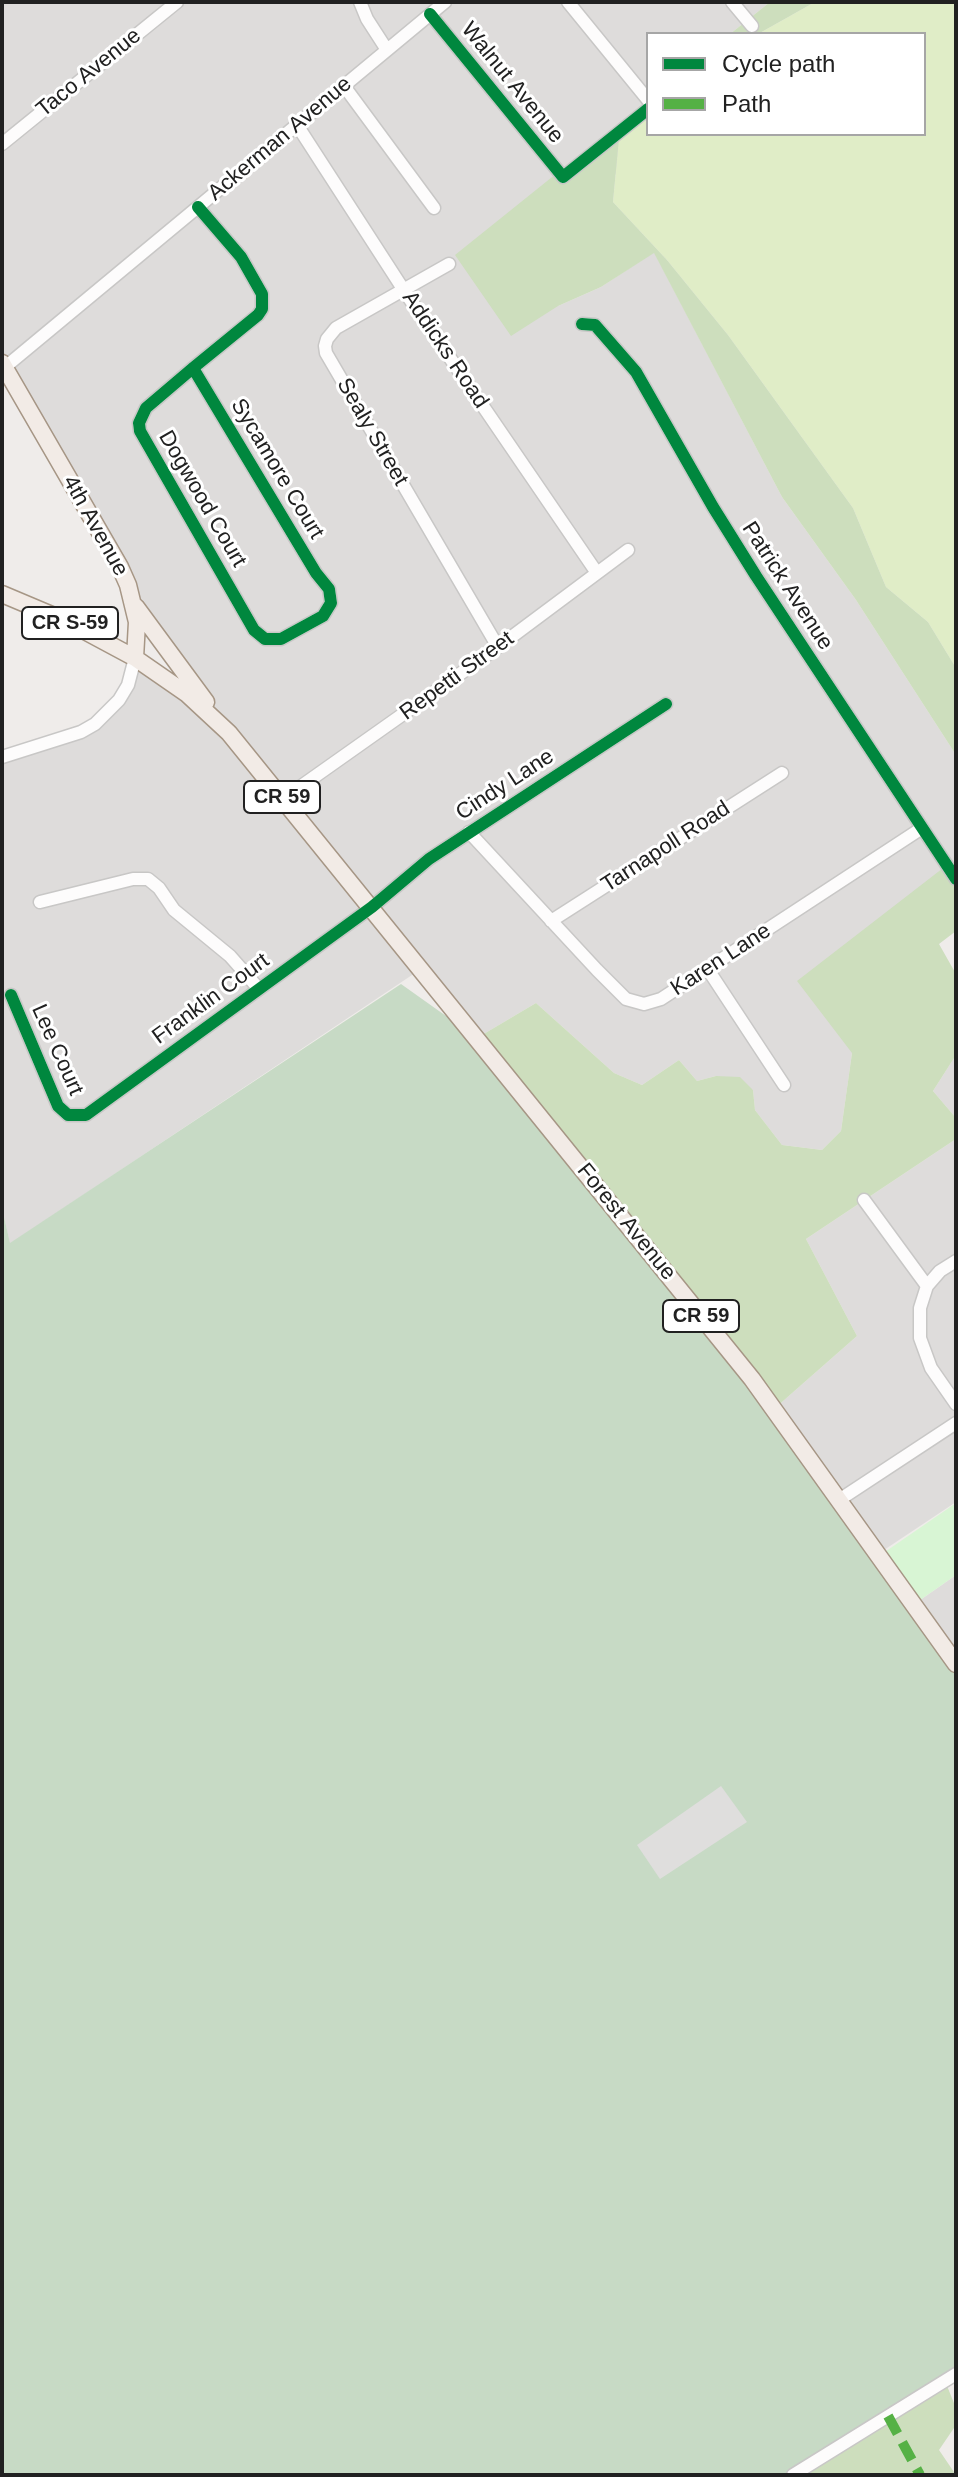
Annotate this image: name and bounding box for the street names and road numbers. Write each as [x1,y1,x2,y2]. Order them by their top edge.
street label: Walnut Avenue [455,17,569,149]
street label: Taco Avenue [31,23,147,123]
street label: Ackerman Avenue [203,71,357,207]
street label: Addicks Road [396,286,494,414]
street label: Sealy Street [331,374,413,490]
street label: Sycamore Court [225,394,329,544]
street label: Dogwood Court [152,426,252,572]
street label: 4th Avenue [57,471,133,581]
street label: Patrick Avenue [736,517,838,655]
road number: CR S-59 [22,607,118,639]
street label: Repetti Street [395,626,519,726]
street label: Cindy Lane [451,744,559,826]
road number: CR 59 [244,781,320,813]
street label: Tarnapoll Road [597,796,735,898]
street label: Karen Lane [666,918,776,1002]
street label: Franklin Court [147,948,275,1050]
street label: Lee Court [25,1000,89,1100]
street label: Forest Avenue [571,1158,681,1286]
road number: CR 59 [663,1300,739,1332]

